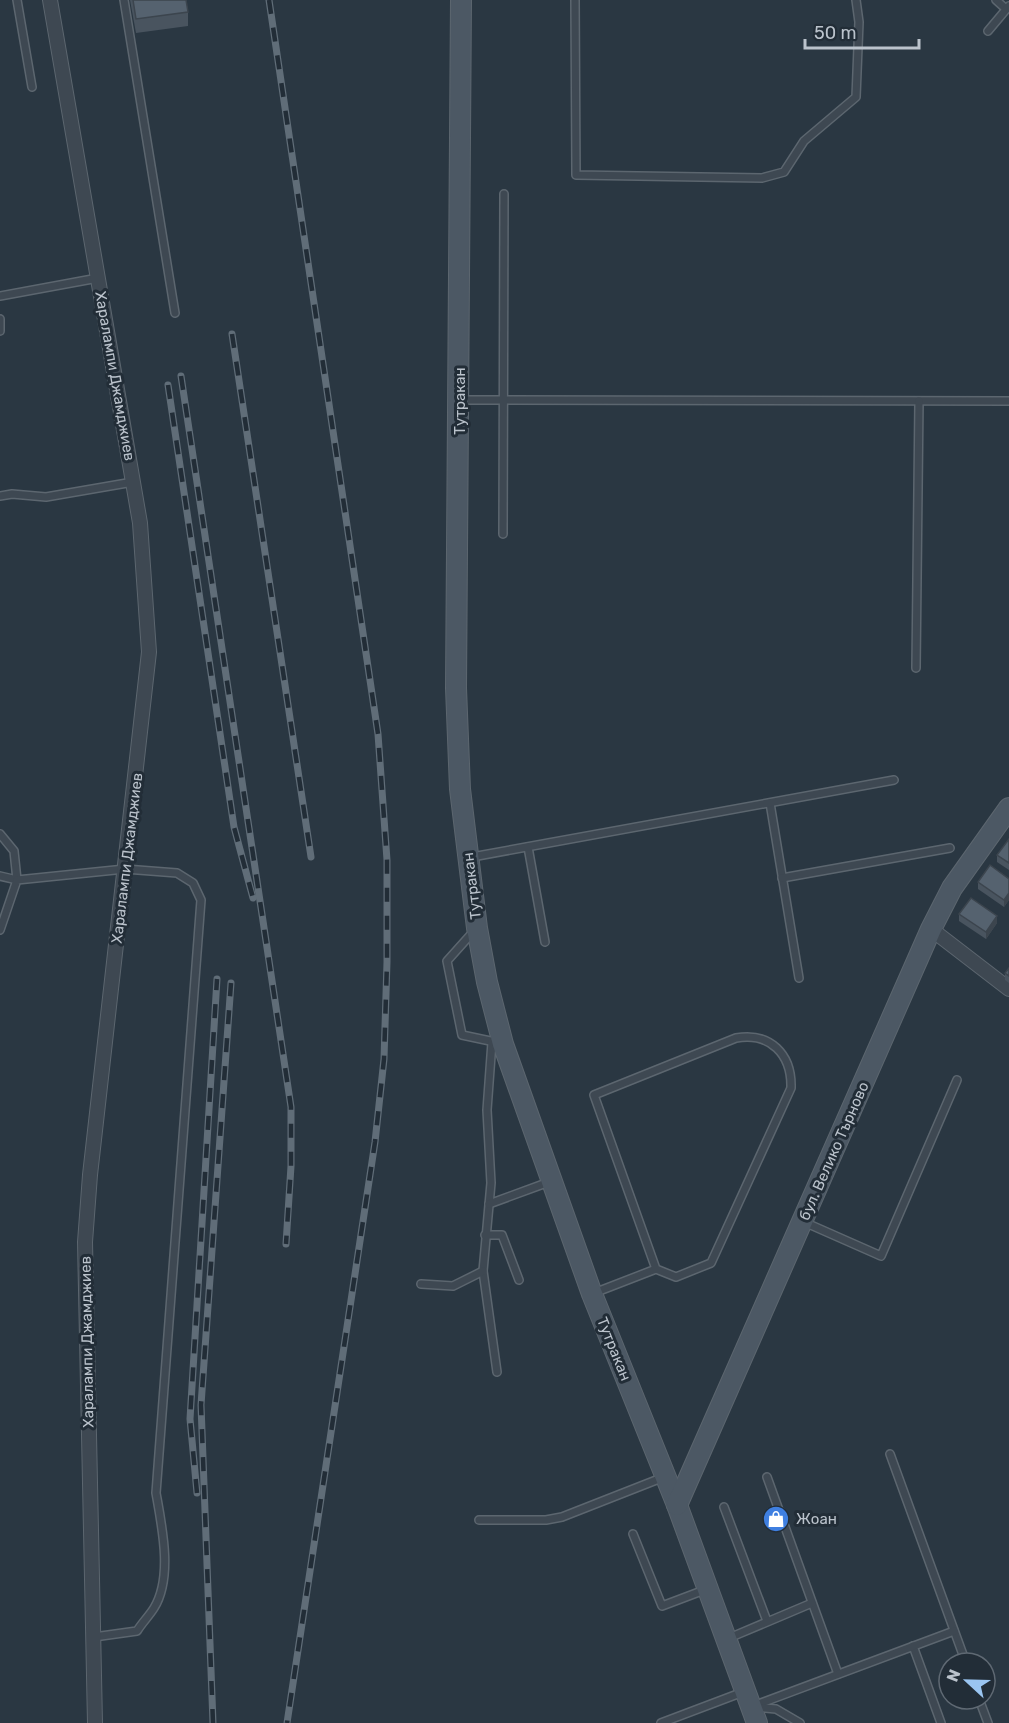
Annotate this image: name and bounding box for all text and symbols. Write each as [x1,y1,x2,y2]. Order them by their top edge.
scale bar [805,12,919,50]
text: 50 m [814,22,857,44]
street label: Харалампи Джамджиев [91,290,139,462]
street label: Тутракан [451,367,469,435]
street label: Харалампи Джамджиев [108,772,146,944]
street label: Тутракан [459,852,485,920]
street label: бул. Велико Търново [795,1079,873,1223]
street label: Харалампи Джамджиев [77,1256,97,1428]
street label: Тутракан [593,1314,635,1384]
shop icon: Жоан [761,1504,791,1534]
place label: Жоан [796,1510,837,1528]
north arrow [937,1651,997,1711]
text: N [943,1667,965,1684]

